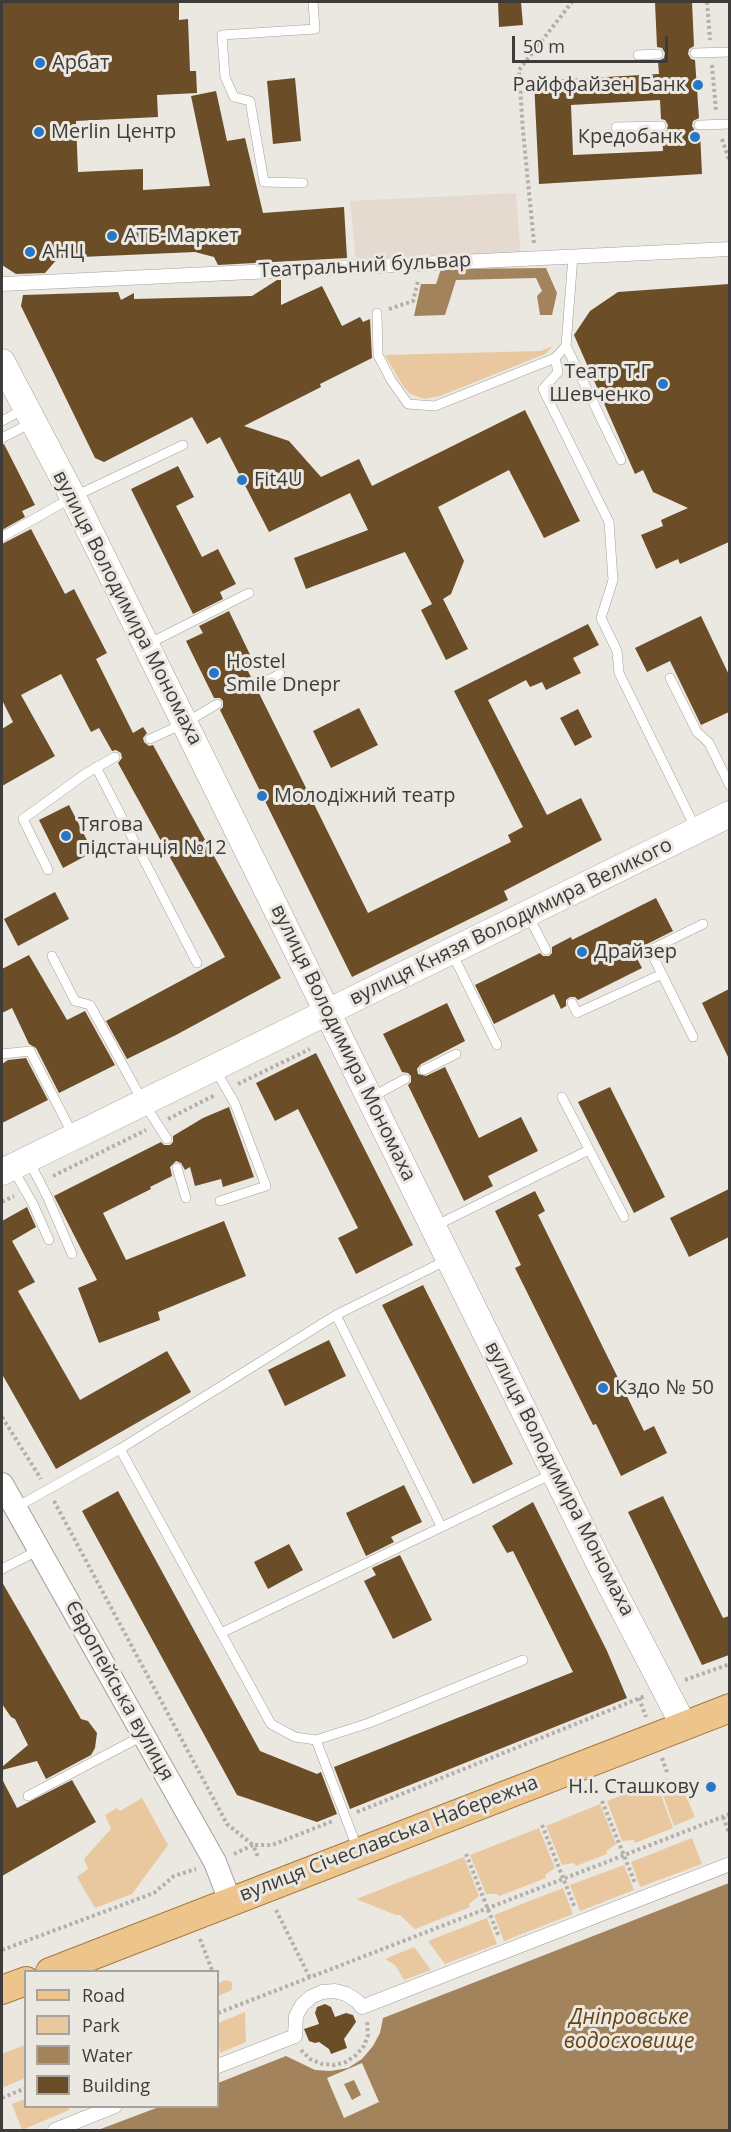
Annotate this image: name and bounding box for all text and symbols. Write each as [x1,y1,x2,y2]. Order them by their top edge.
scale bar [515,24,671,62]
text: 50 m [523,34,565,58]
place label: Арбат [52,51,109,75]
marker: Арбат [33,56,47,70]
place label: Райффайзен Банк [513,73,686,97]
marker: Райффайзен Банк [691,78,705,92]
place label: Merlin Центр [51,120,176,144]
marker: Merlin Центр [32,125,46,139]
place label: Кредобанк [578,125,683,149]
marker: Кредобанк [688,130,702,144]
place label: АТБ-Маркет [124,224,239,248]
marker: АТБ-Маркет [105,229,119,243]
place label: АНЦ [42,240,84,264]
marker: АНЦ [23,245,37,259]
street label: Театральний бульвар [258,248,472,284]
place label: Театр Т.Г Шевченко [549,360,651,407]
marker: Театр Т.Г Шевченко [656,377,670,391]
street label: вулиця Володимира Мономаха [47,467,207,749]
place label: Fit4U [254,468,303,492]
marker: Fit4U [235,473,249,487]
place label: Hostel Smile Dnepr [226,650,340,697]
marker: Hostel Smile Dnepr [207,666,221,680]
place label: Молодіжний театр [274,784,455,808]
marker: Молодіжний театр [255,789,269,803]
place label: Тягова пiдстанцiя №12 [78,813,227,860]
marker: Тягова пiдстанцiя №12 [59,829,73,843]
street label: вулиця Князя Володимира Великого [346,833,676,1011]
street label: вулиця Володимира Мономаха [265,901,421,1185]
place label: Драйзер [594,940,677,964]
marker: Драйзер [575,945,589,959]
street label: вулиця Володимира Мономаха [479,1338,639,1620]
place label: Кздо № 50 [615,1376,714,1400]
marker: Кздо № 50 [596,1381,610,1395]
street label: Європейська вулиця [60,1597,178,1785]
street label: вулиця Січеславська Набережна [236,1771,542,1907]
place label: Н.І. Сташкову [568,1775,699,1799]
marker: Н.І. Сташкову [704,1780,718,1794]
legend [24,1970,219,2108]
text: Road [82,1983,125,2007]
water label: Дніпровське водосховище [564,2005,694,2055]
text: Park [82,2013,120,2037]
text: Water [82,2043,133,2067]
text: Building [82,2073,150,2097]

